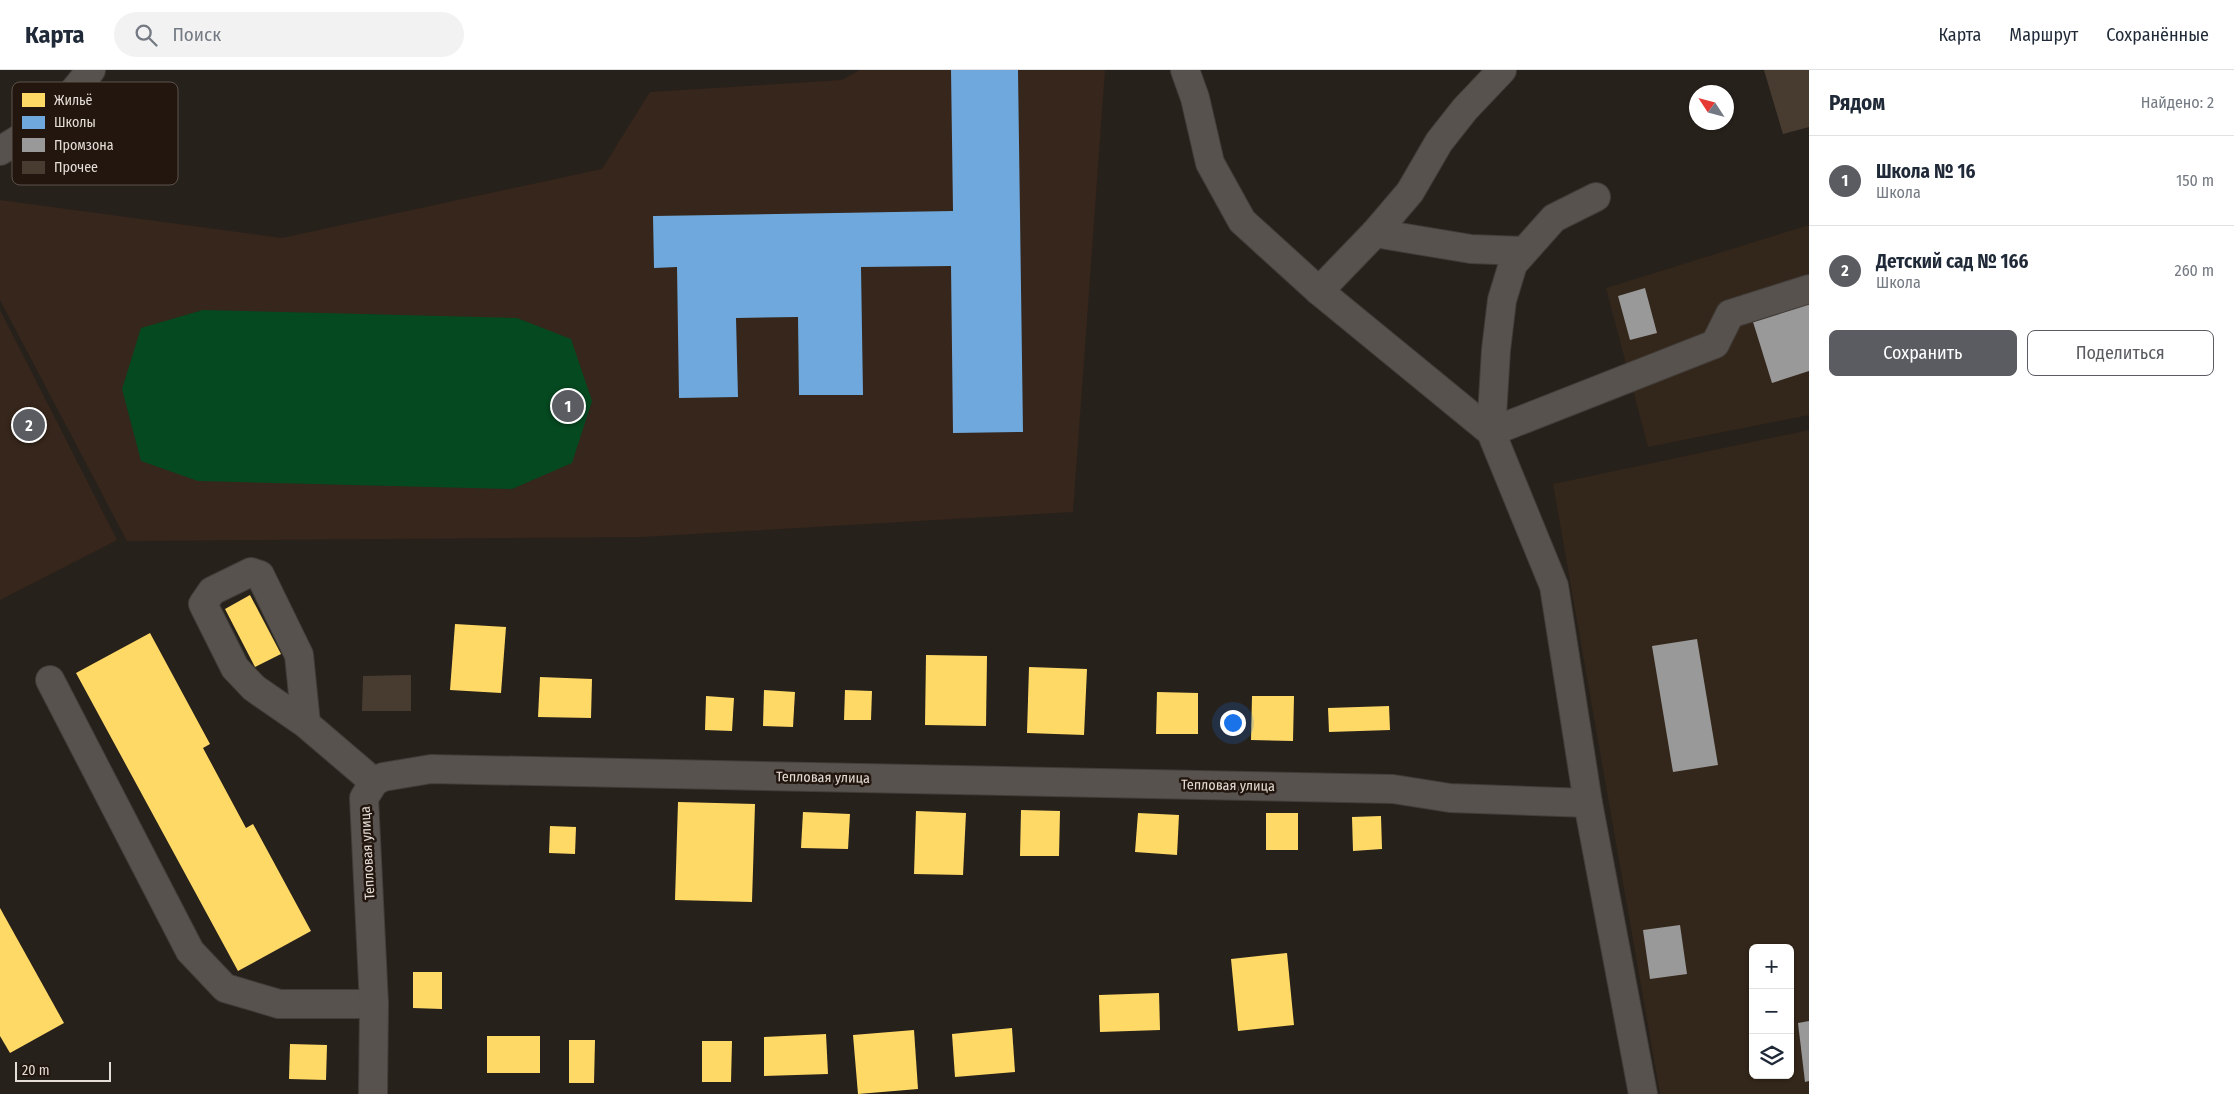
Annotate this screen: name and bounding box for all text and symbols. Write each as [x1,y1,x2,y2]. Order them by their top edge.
search box [114,12,464,57]
text: Карта [25,21,84,49]
icon: search [132,21,160,49]
text: Поиск [172,23,221,46]
text: Карта [1938,24,1981,46]
text: Маршрут [2009,24,2078,46]
text: Сохранённые [2106,24,2209,46]
legend [12,82,178,185]
north arrow [1689,85,1734,130]
text: Рядом [1829,90,1885,116]
text: Жильё [54,92,93,109]
text: Найдено: 2 [2141,93,2214,112]
text: Школы [54,114,96,131]
text: Промзона [54,137,114,154]
text: Прочее [54,159,98,176]
text: Школа № 16 [1876,160,1975,183]
text: 1 [1842,171,1848,190]
text: 150 m [2176,171,2214,190]
text: Школа [1876,183,1921,202]
text: Детский сад № 166 [1876,250,2028,273]
text: 2 [1841,261,1849,280]
text: 260 m [2175,261,2214,280]
text: Школа [1876,273,1921,292]
button: Сохранить [1829,330,2017,376]
button: Поделиться [2027,330,2214,376]
pin: 1 [552,387,584,425]
pin: 2 [13,406,45,444]
your location [1220,710,1246,736]
street label: Тепловая улица [776,768,870,787]
street label: Тепловая улица [1181,776,1275,795]
street label: Тепловая улица [357,806,378,900]
map controls [1749,944,1794,1079]
button: + [1749,944,1794,989]
button: − [1749,989,1794,1034]
button: layers [1749,1034,1794,1079]
scale bar [15,1059,111,1082]
text: 20 m [22,1062,50,1079]

